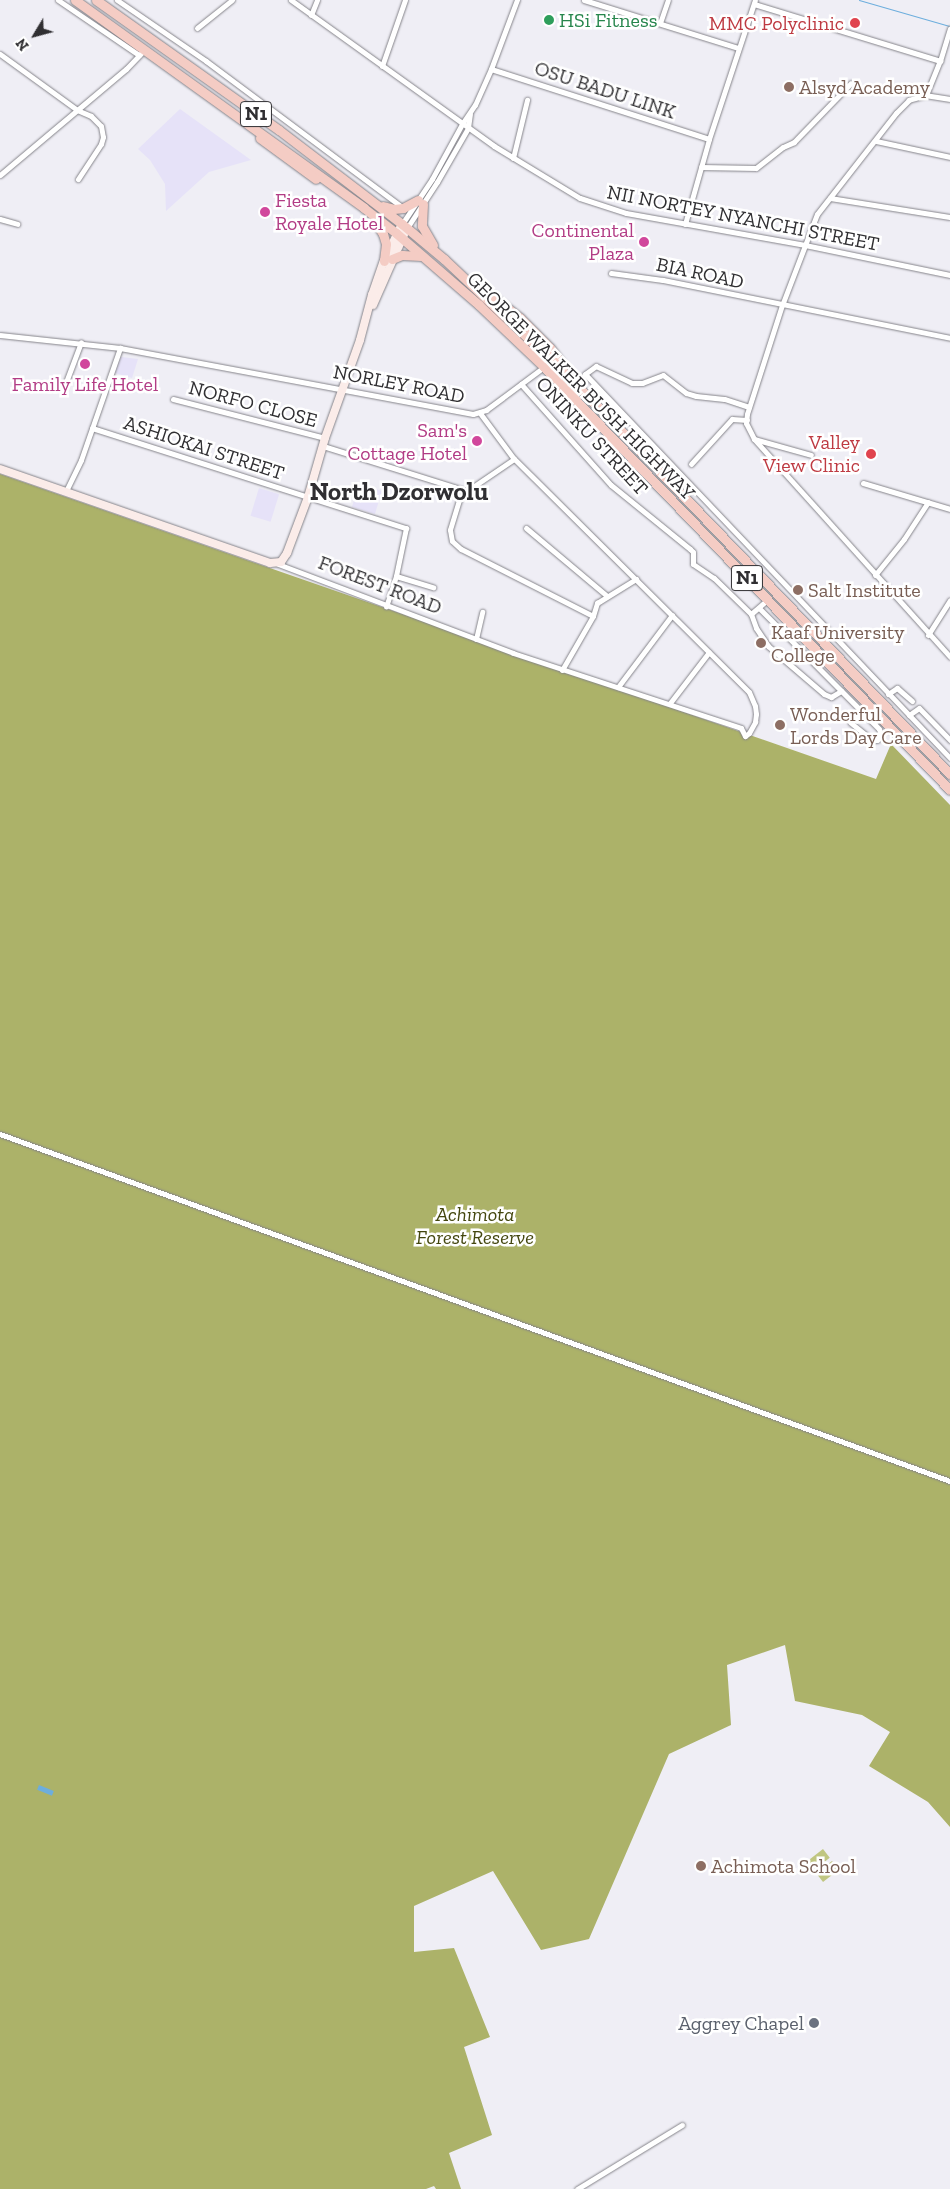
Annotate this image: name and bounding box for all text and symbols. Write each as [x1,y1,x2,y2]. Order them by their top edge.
place label: HSi Fitness [559,8,657,32]
north arrow [10,10,60,60]
place label: MMC Polyclinic [709,11,844,35]
marker: HSi Fitness [543,14,555,26]
marker: MMC Polyclinic [848,16,862,30]
text: N [13,35,33,54]
street label: OSU BADU LINK [532,56,678,124]
place label: Alsyd Academy [799,75,930,99]
marker: Alsyd Academy [783,81,795,93]
road number: N1 [240,98,272,130]
street label: NII NORTEY NYANCHI STREET [605,180,881,256]
place label: Fiesta Royale Hotel [275,188,383,235]
marker: Fiesta Royale Hotel [259,206,271,218]
place label: Continental Plaza [532,218,634,265]
marker: Continental Plaza [638,236,650,248]
street label: BIA ROAD [654,252,746,294]
street label: GEORGE WALKER BUSH HIGHWAY [462,267,700,505]
marker: Family Life Hotel [79,358,91,370]
street label: NORLEY ROAD [331,359,467,409]
place label: Family Life Hotel [12,372,158,396]
street label: ONINKU STREET [531,372,653,500]
street label: NORFO CLOSE [186,375,320,433]
street label: ASHIOKAI STREET [121,411,287,485]
place label: Sam's Cottage Hotel [347,418,467,465]
place label: Valley View Clinic [763,430,860,477]
marker: Sam's Cottage Hotel [471,435,483,447]
marker: Valley View Clinic [864,447,878,461]
district label: North Dzorwolu [310,476,488,506]
street label: FOREST ROAD [315,550,445,620]
road number: N1 [731,562,763,594]
place label: Salt Institute [808,578,921,602]
marker: Salt Institute [792,584,804,596]
place label: Kaaf University College [771,620,904,667]
marker: Kaaf University College [755,637,767,649]
place label: Wonderful Lords Day Care [790,702,922,749]
marker: Wonderful Lords Day Care [774,719,786,731]
park label: Achimota Forest Reserve [416,1202,534,1249]
place label: Achimota School [711,1854,856,1878]
marker: Achimota School [695,1860,707,1872]
place label: Aggrey Chapel [678,2011,804,2035]
marker: Aggrey Chapel [808,2017,820,2029]

